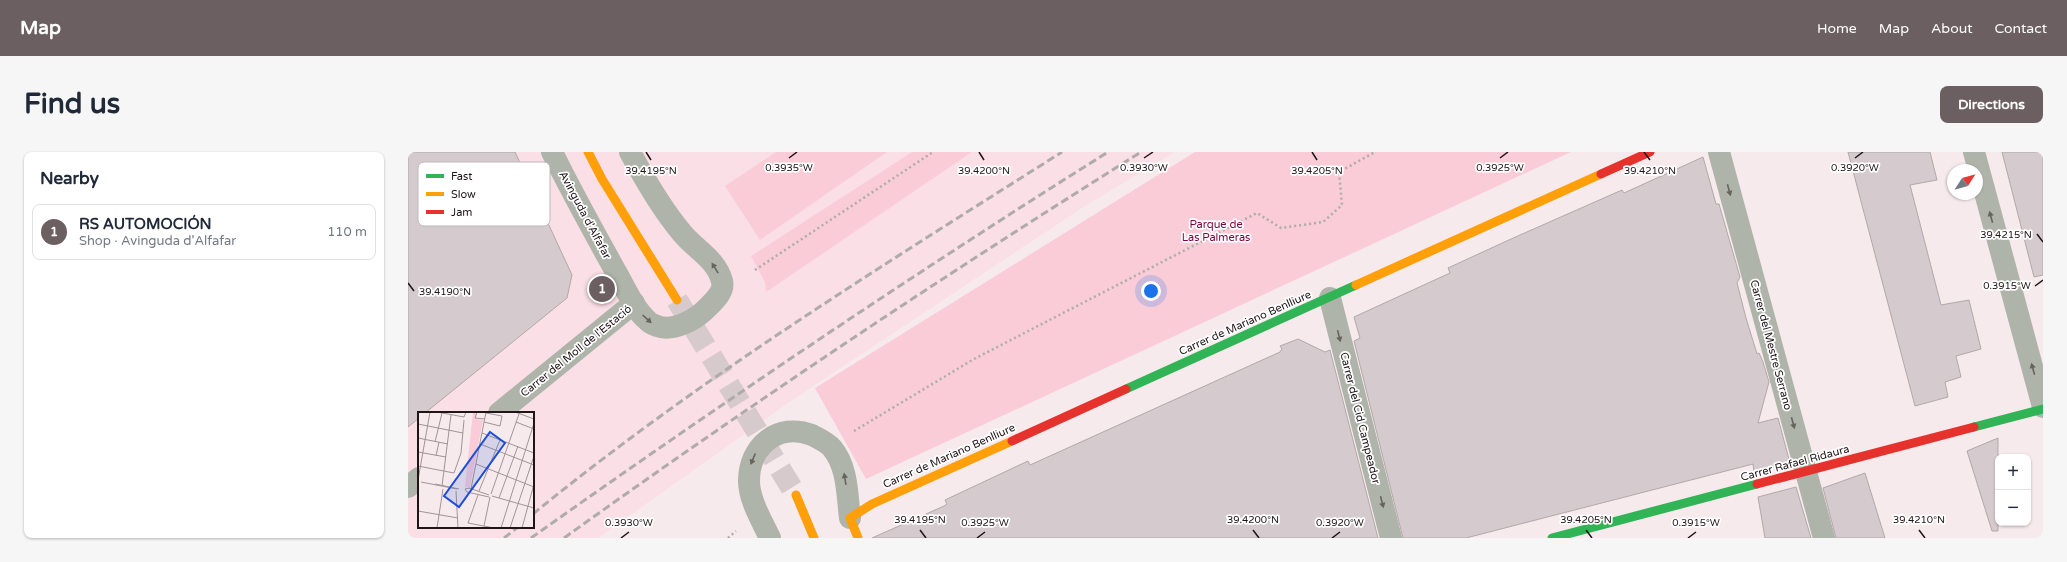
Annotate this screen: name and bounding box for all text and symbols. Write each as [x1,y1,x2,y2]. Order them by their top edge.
text: Map [20,17,61,39]
text: Home [1817,20,1857,37]
text: Map [1879,20,1909,37]
text: About [1931,20,1973,37]
text: Contact [1995,20,2047,37]
button: Directions [1940,86,2043,123]
text: Find us [24,87,120,121]
legend [418,162,550,226]
text: 0.3935°W [765,162,813,174]
text: 0.3930°W [1120,162,1168,174]
text: 0.3925°W [1476,162,1524,174]
text: 0.3920°W [1831,162,1879,174]
north arrow [1947,164,1983,200]
text: 39.4195°N [625,165,677,177]
text: 39.4200°N [958,165,1010,177]
text: 39.4205°N [1291,165,1343,177]
text: 39.4210°N [1624,165,1676,177]
text: Nearby [40,168,99,189]
street label: Avinguda d'Alfafar [556,169,614,262]
text: Fast [451,170,472,183]
one-way arrow [1726,184,1732,196]
text: Slow [451,188,476,201]
text: Jam [451,206,472,219]
one-way arrow [1988,210,1994,223]
text: RS AUTOMOCIÓN [79,215,212,233]
park label: Parque de Las Palmeras [1182,218,1250,244]
text: 1 [50,224,58,240]
text: 110 m [327,224,367,240]
text: 39.4215°N [1980,229,2032,241]
text: Shop · Avinguda d'Alfafar [79,233,236,249]
one-way arrow [711,262,719,273]
pin: 1 [589,274,615,304]
street label: Carrer del Mestre Serrano [1747,278,1795,412]
text: 0.3915°W [1983,280,2031,292]
your location [1141,281,1161,301]
text: 39.4190°N [419,286,471,298]
street label: Carrer de Mariano Benlliure [1177,288,1313,358]
street label: Carrer del Moll de l'Estació [518,302,634,400]
one-way arrow [642,314,652,324]
one-way arrow [1337,330,1343,342]
street label: Carrer del Cid Campeador [1337,351,1383,486]
one-way arrow [2030,363,2036,375]
inset map [418,412,534,528]
one-way arrow [1790,417,1796,429]
street label: Carrer de Mariano Benlliure [881,421,1017,491]
street label: Carrer Rafael Ridaura [1739,442,1851,484]
one-way arrow [750,454,756,465]
map controls [1995,454,2031,526]
button: + [1995,454,2031,490]
one-way arrow [842,473,848,485]
button: − [1995,490,2031,526]
one-way arrow [1379,497,1385,509]
text: 39.4195°N [894,514,946,526]
text: 39.4200°N [1227,514,1279,526]
text: 39.4205°N [1560,514,1612,526]
text: 39.4210°N [1893,514,1945,526]
text: 0.3930°W [605,517,653,529]
text: 0.3925°W [961,517,1009,529]
text: 0.3920°W [1316,517,1364,529]
text: 0.3915°W [1672,517,1720,529]

